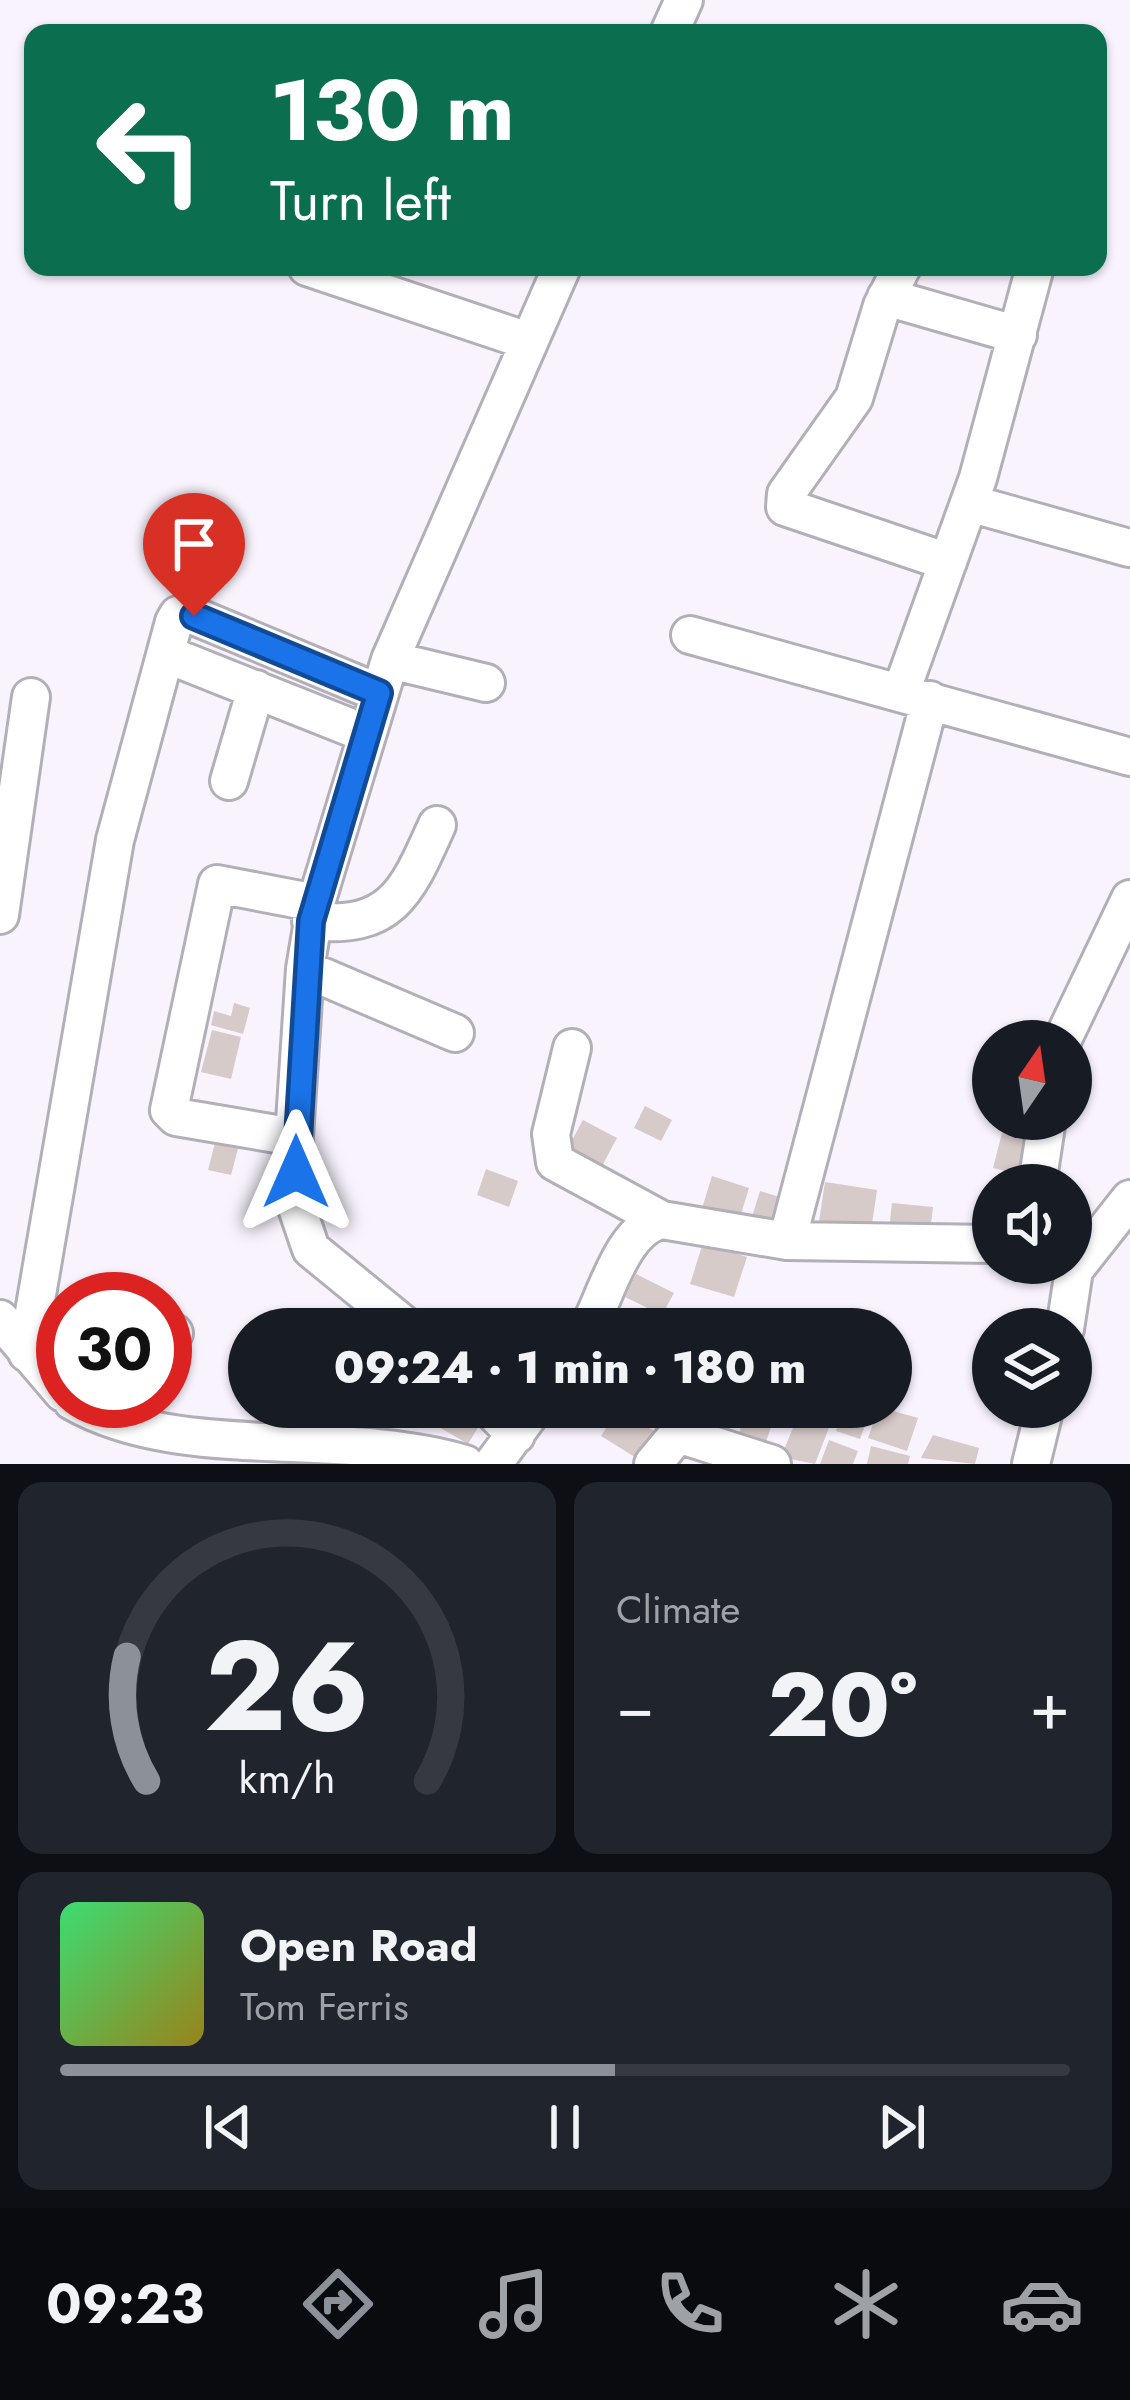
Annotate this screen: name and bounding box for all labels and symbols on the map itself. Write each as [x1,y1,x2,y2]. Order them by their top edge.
pin [143,493,245,616]
north arrow [972,1020,1092,1140]
position arrow [233,1109,359,1235]
speed limit sign: 30 [36,1272,192,1428]

